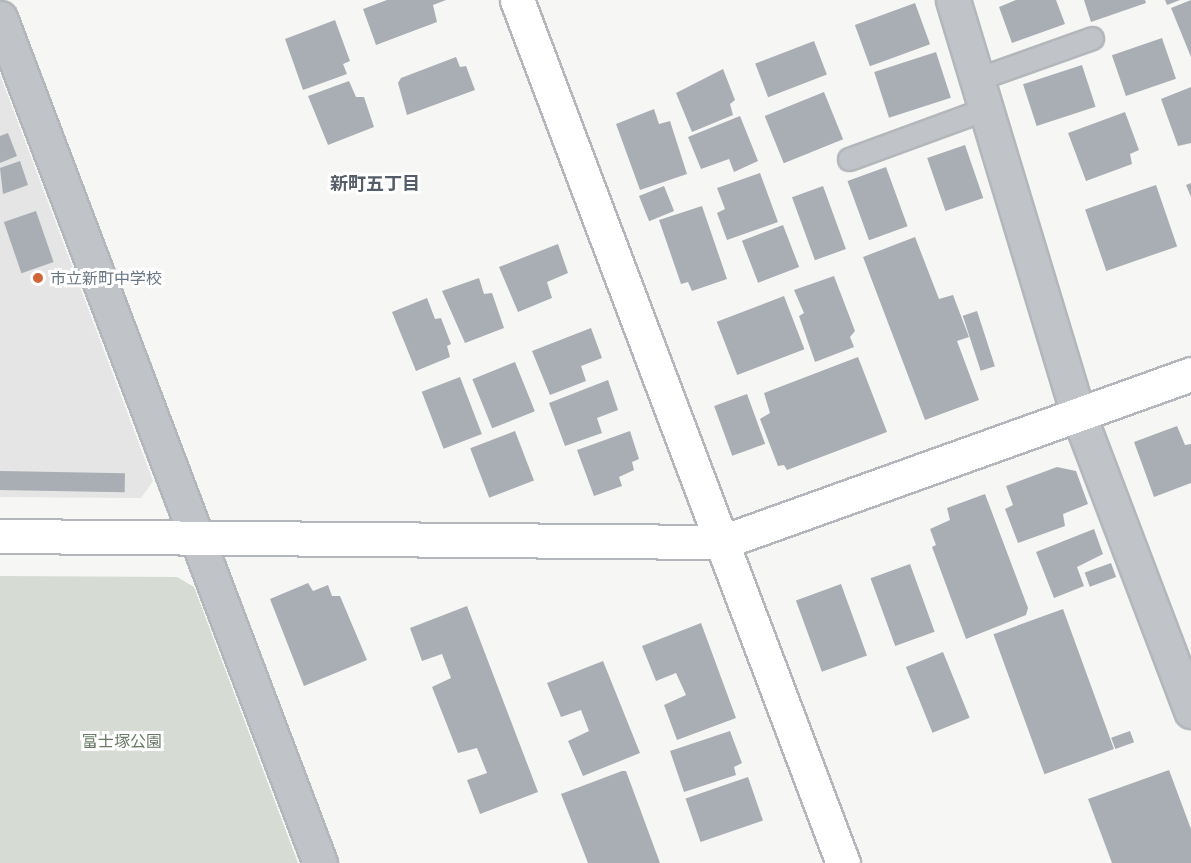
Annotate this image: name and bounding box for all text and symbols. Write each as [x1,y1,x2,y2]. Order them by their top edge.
district label: 新町五丁目 [330,172,420,194]
place label: 市立新町中学校 [50,268,162,288]
marker: 市立新町中学校 [31,271,45,285]
park label: 富士塚公園 [82,731,162,751]

